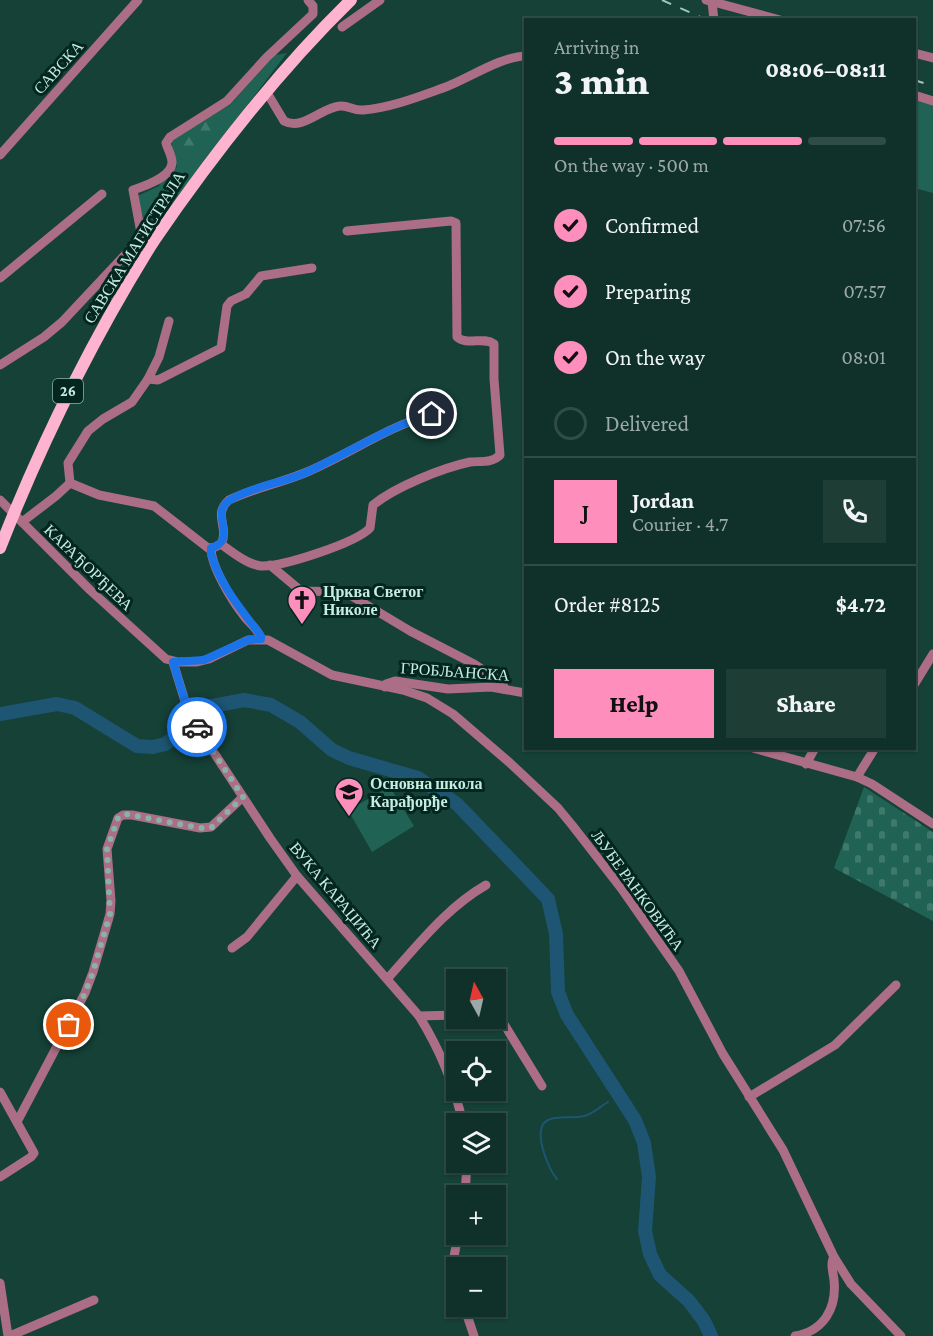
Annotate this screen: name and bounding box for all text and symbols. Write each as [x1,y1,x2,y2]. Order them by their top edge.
text: Arriving in [554,36,639,58]
street label: САВСКА [30,37,87,97]
text: 08:06–08:11 [765,57,886,82]
text: 3 min [554,59,649,102]
text: On the way · 500 m [554,154,709,176]
street label: САВСКА МАГИСТРАЛА [81,168,188,326]
icon: check [554,209,587,242]
text: Confirmed [605,213,699,238]
text: 07:56 [842,214,886,236]
icon: check [554,275,587,308]
text: Preparing [605,279,691,304]
text: 07:57 [844,280,886,302]
icon: check [554,341,587,374]
text: On the way [605,345,705,370]
text: 08:01 [841,346,886,368]
road number: 26 [53,379,83,403]
pin [406,388,457,439]
icon: home [415,397,448,430]
text: Delivered [605,411,689,436]
button: phone [823,480,886,543]
text: Jordan [632,488,694,513]
text: J [582,499,589,524]
text: Courier · 4.7 [632,513,728,535]
street label: КАРАЂОРЂЕВА [40,521,137,615]
place label: Црква Светог Николе [323,583,424,618]
church icon: Црква Светог Николе [286,584,318,626]
text: Order #8125 [554,592,661,617]
text: $4.72 [836,592,886,617]
street label: ГРОБЉАНСКА [400,659,510,684]
button: Help [554,669,714,738]
button: Share [726,669,886,738]
courier [167,697,227,757]
icon: car [181,711,214,744]
place label: Основна школа Карађорђе [370,775,483,811]
school or university icon: Основна школа Карађорђе [333,776,365,818]
street label: ЉУБЕ РАНКОВИЋА [588,827,687,954]
street label: ВУКА КАРАЏИЋА [286,839,385,953]
north arrow [446,969,506,1029]
map controls [446,969,506,1317]
pin [43,999,94,1050]
icon: bag [52,1008,85,1041]
button: locate [446,1041,506,1101]
button: layers [446,1113,506,1173]
button: + [446,1185,506,1245]
button: − [446,1257,506,1317]

